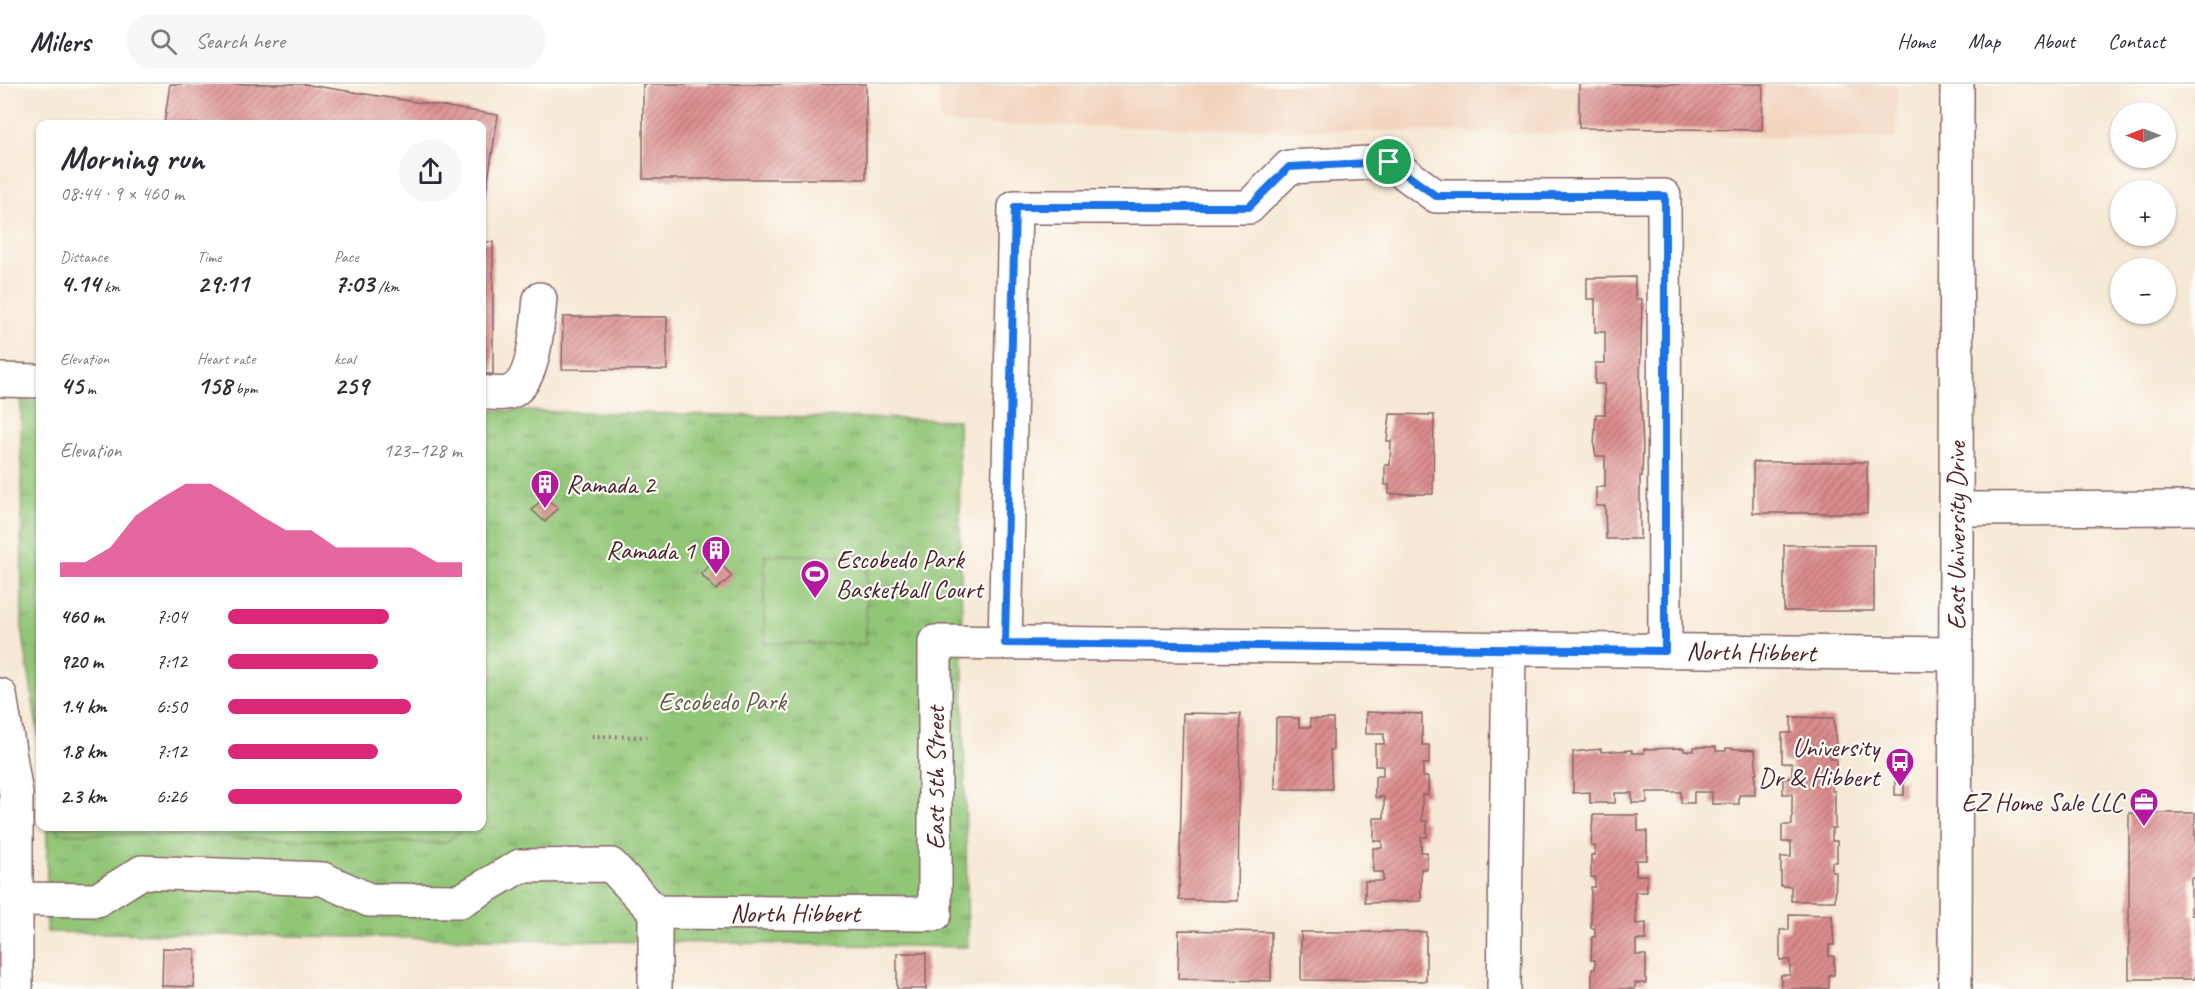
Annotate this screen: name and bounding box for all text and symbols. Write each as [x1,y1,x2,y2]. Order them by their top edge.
search box [126,14,546,68]
text: Milers [30,24,90,59]
icon: search [147,25,180,58]
text: Search here [195,27,285,55]
text: Home [1897,28,1935,54]
text: Map [1968,28,2000,54]
text: About [2033,28,2075,54]
text: Contact [2108,28,2165,54]
north arrow [2110,102,2176,168]
map controls [2110,102,2176,324]
pin [1363,136,1414,187]
text: Morning run [60,137,204,179]
button: share [399,140,462,203]
icon: arrive [1372,145,1405,178]
button: + [2110,180,2176,246]
text: 08:44 · 9 × 460 m [60,181,184,206]
text: Distance [60,247,108,267]
text: Time [197,247,221,267]
text: Pace [334,247,359,267]
button: − [2110,258,2176,324]
text: 4.14 [60,267,100,300]
text: 29:11 [197,267,249,300]
text: 7:03 [334,267,374,300]
text: km [100,277,120,297]
text: /km [374,277,399,297]
text: Elevation [60,349,109,369]
text: Heart rate [197,349,255,369]
text: kcal [334,349,355,369]
text: 45 [60,369,83,402]
text: 158 [197,369,232,402]
text: 259 [334,369,368,402]
text: m [83,379,96,399]
text: bpm [232,379,258,399]
text: Elevation [60,438,122,463]
text: 123–128 m [383,438,462,463]
street label: East University Drive [1940,440,1973,630]
building icon: Ramada 2 [529,468,561,510]
place label: Ramada 2 [566,468,657,501]
place label: Ramada 1 [606,534,696,567]
building icon: Ramada 1 [700,534,732,576]
place label: Escobedo Park Basketball Court [836,543,985,606]
sports icon: Escobedo Park Basketball Court [799,558,831,600]
text: 460 m [60,604,104,629]
text: 7:04 [156,604,187,629]
street label: North Hibbert [1686,634,1818,670]
text: 920 m [60,649,103,674]
text: 7:12 [156,649,187,674]
park label: Escobedo Park [658,685,788,718]
text: 1.4 km [60,694,107,719]
text: 6:50 [156,694,187,719]
street label: East 5th Street [919,704,952,850]
place label: University Dr & Hibbert [1758,731,1881,794]
text: 1.8 km [60,739,107,764]
text: 7:12 [156,739,187,764]
bus stop icon: University Dr & Hibbert [1884,746,1916,788]
text: 2.3 km [60,784,107,809]
text: 6:26 [156,784,187,809]
place label: EZ Home Sale LLC [1961,786,2126,819]
office icon: EZ Home Sale LLC [2128,786,2160,828]
street label: North Hibbert [730,897,862,930]

